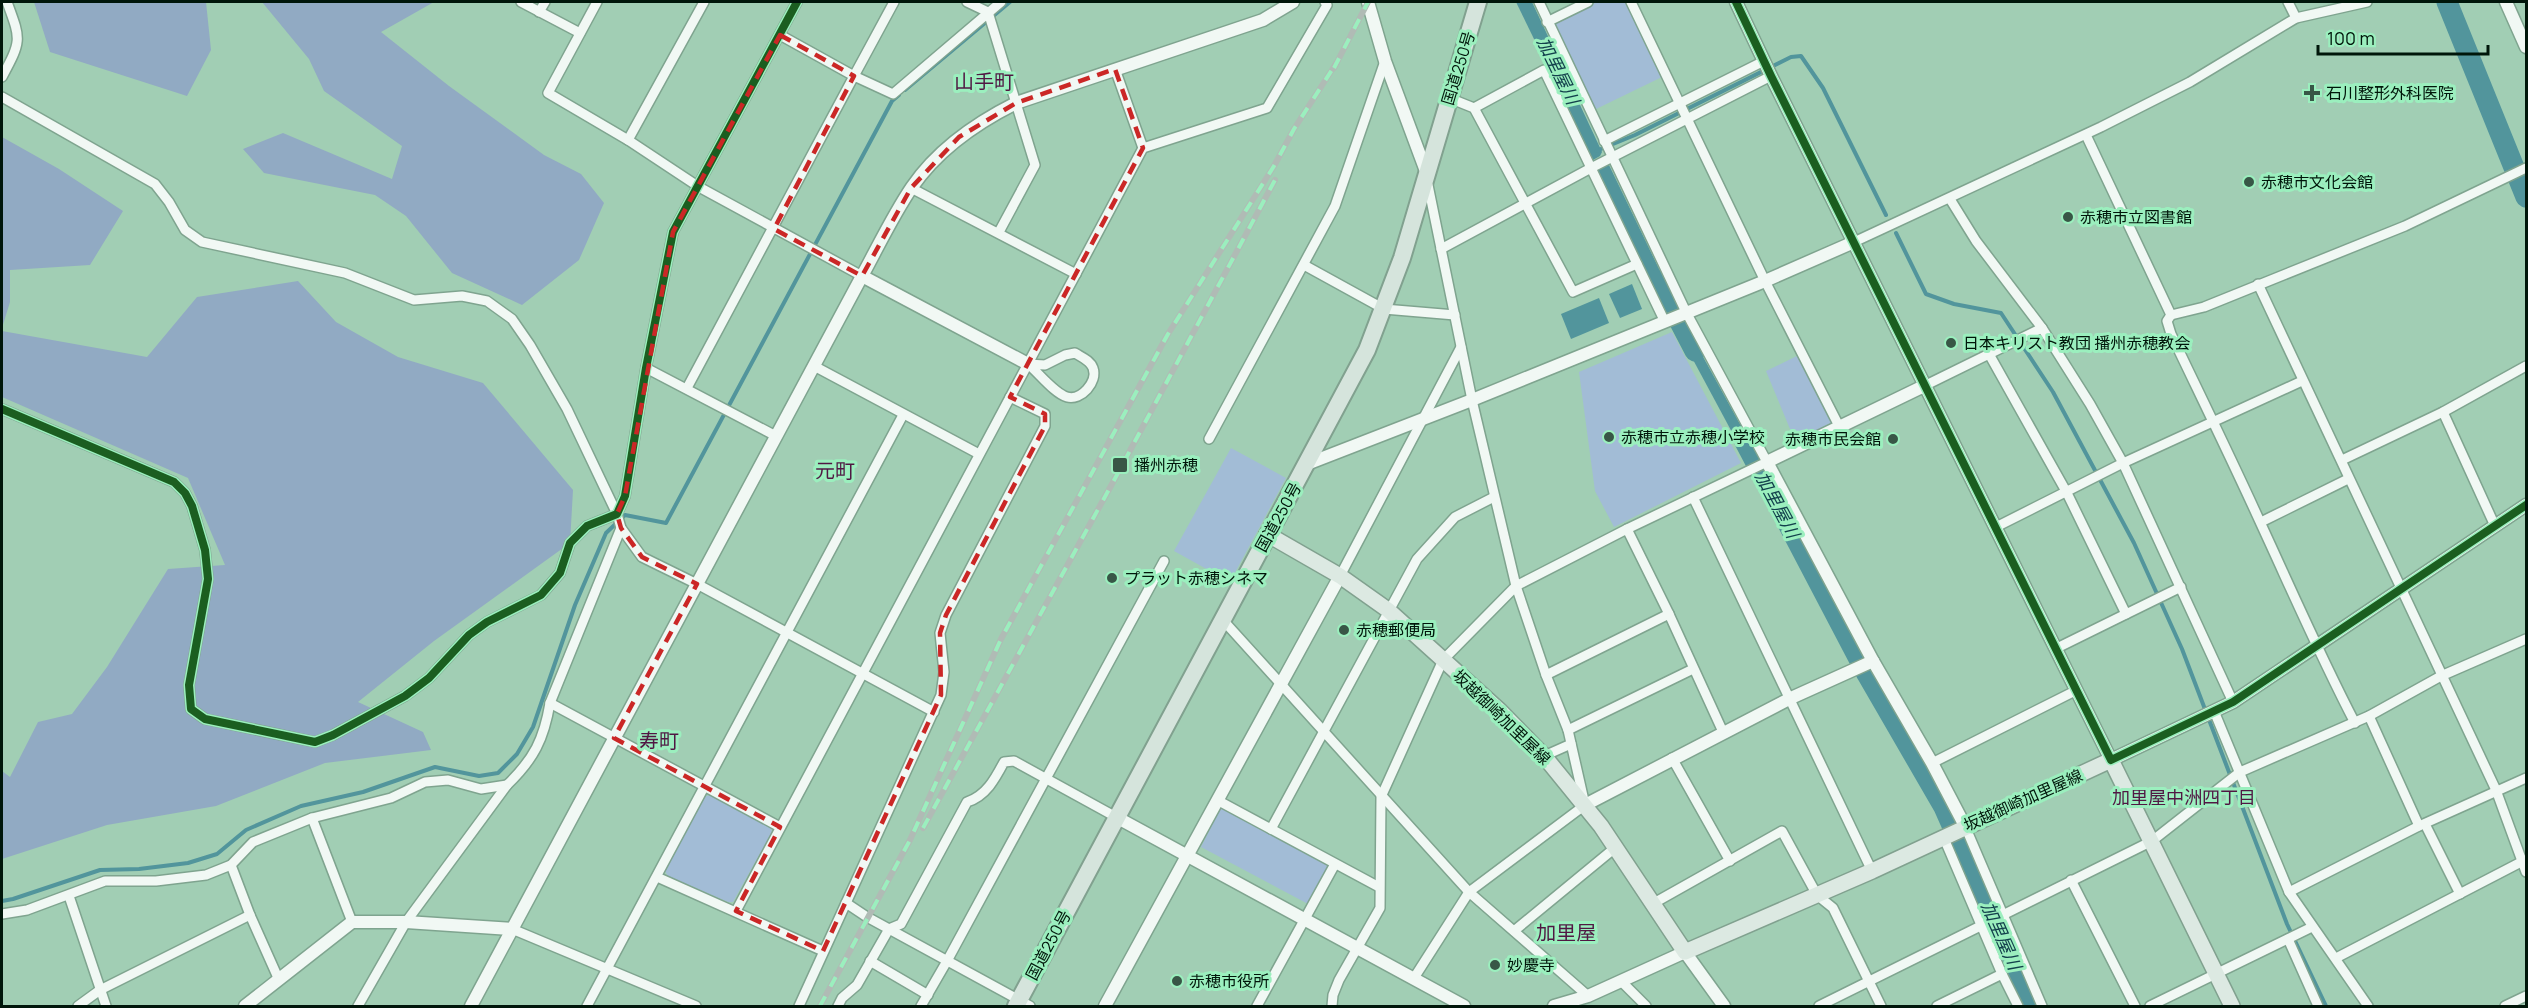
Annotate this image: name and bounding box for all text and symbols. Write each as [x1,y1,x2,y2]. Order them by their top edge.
scale bar [2318,18,2488,56]
text: 100 m [2327,26,2375,50]
street label: 国道250号 [1436,28,1480,108]
water label: 加里屋川 [1532,33,1586,110]
district label: 山手町 [954,68,1014,95]
place label: 石川整形外科医院 [2326,82,2454,104]
marker: 石川整形外科医院 [2303,84,2321,102]
place label: 赤穂市文化会館 [2261,171,2373,193]
marker: 赤穂市文化会館 [2242,175,2256,189]
place label: 赤穂市立図書館 [2080,206,2192,228]
marker: 赤穂市立図書館 [2061,210,2075,224]
place label: 日本キリスト教団 播州赤穂教会 [1963,332,2190,354]
marker: 日本キリスト教団 播州赤穂教会 [1944,336,1958,350]
place label: 赤穂市立赤穂小学校 [1621,426,1765,448]
place label: 赤穂市民会館 [1785,428,1881,450]
marker: 赤穂市立赤穂小学校 [1602,430,1616,444]
marker: 赤穂市民会館 [1886,432,1900,446]
place label: 播州赤穂 [1134,454,1198,476]
marker: 播州赤穂 [1111,456,1129,474]
district label: 元町 [815,457,855,484]
water label: 加里屋川 [1750,467,1806,544]
street label: 国道250号 [1250,478,1306,556]
place label: プラット赤穂シネマ [1124,567,1268,589]
marker: プラット赤穂シネマ [1105,571,1119,585]
place label: 赤穂郵便局 [1356,619,1436,641]
marker: 赤穂郵便局 [1337,623,1351,637]
street label: 坂越御崎加里屋線 [1448,665,1556,769]
district label: 寿町 [639,727,679,754]
street label: 坂越御崎加里屋線 [1960,764,2086,836]
district label: 加里屋中洲四丁目 [2112,785,2256,809]
water label: 加里屋川 [1976,898,2028,975]
street label: 国道250号 [1020,906,1076,984]
district label: 加里屋 [1536,919,1596,946]
place label: 妙慶寺 [1507,954,1555,976]
marker: 妙慶寺 [1488,958,1502,972]
place label: 赤穂市役所 [1189,970,1269,992]
marker: 赤穂市役所 [1170,974,1184,988]

